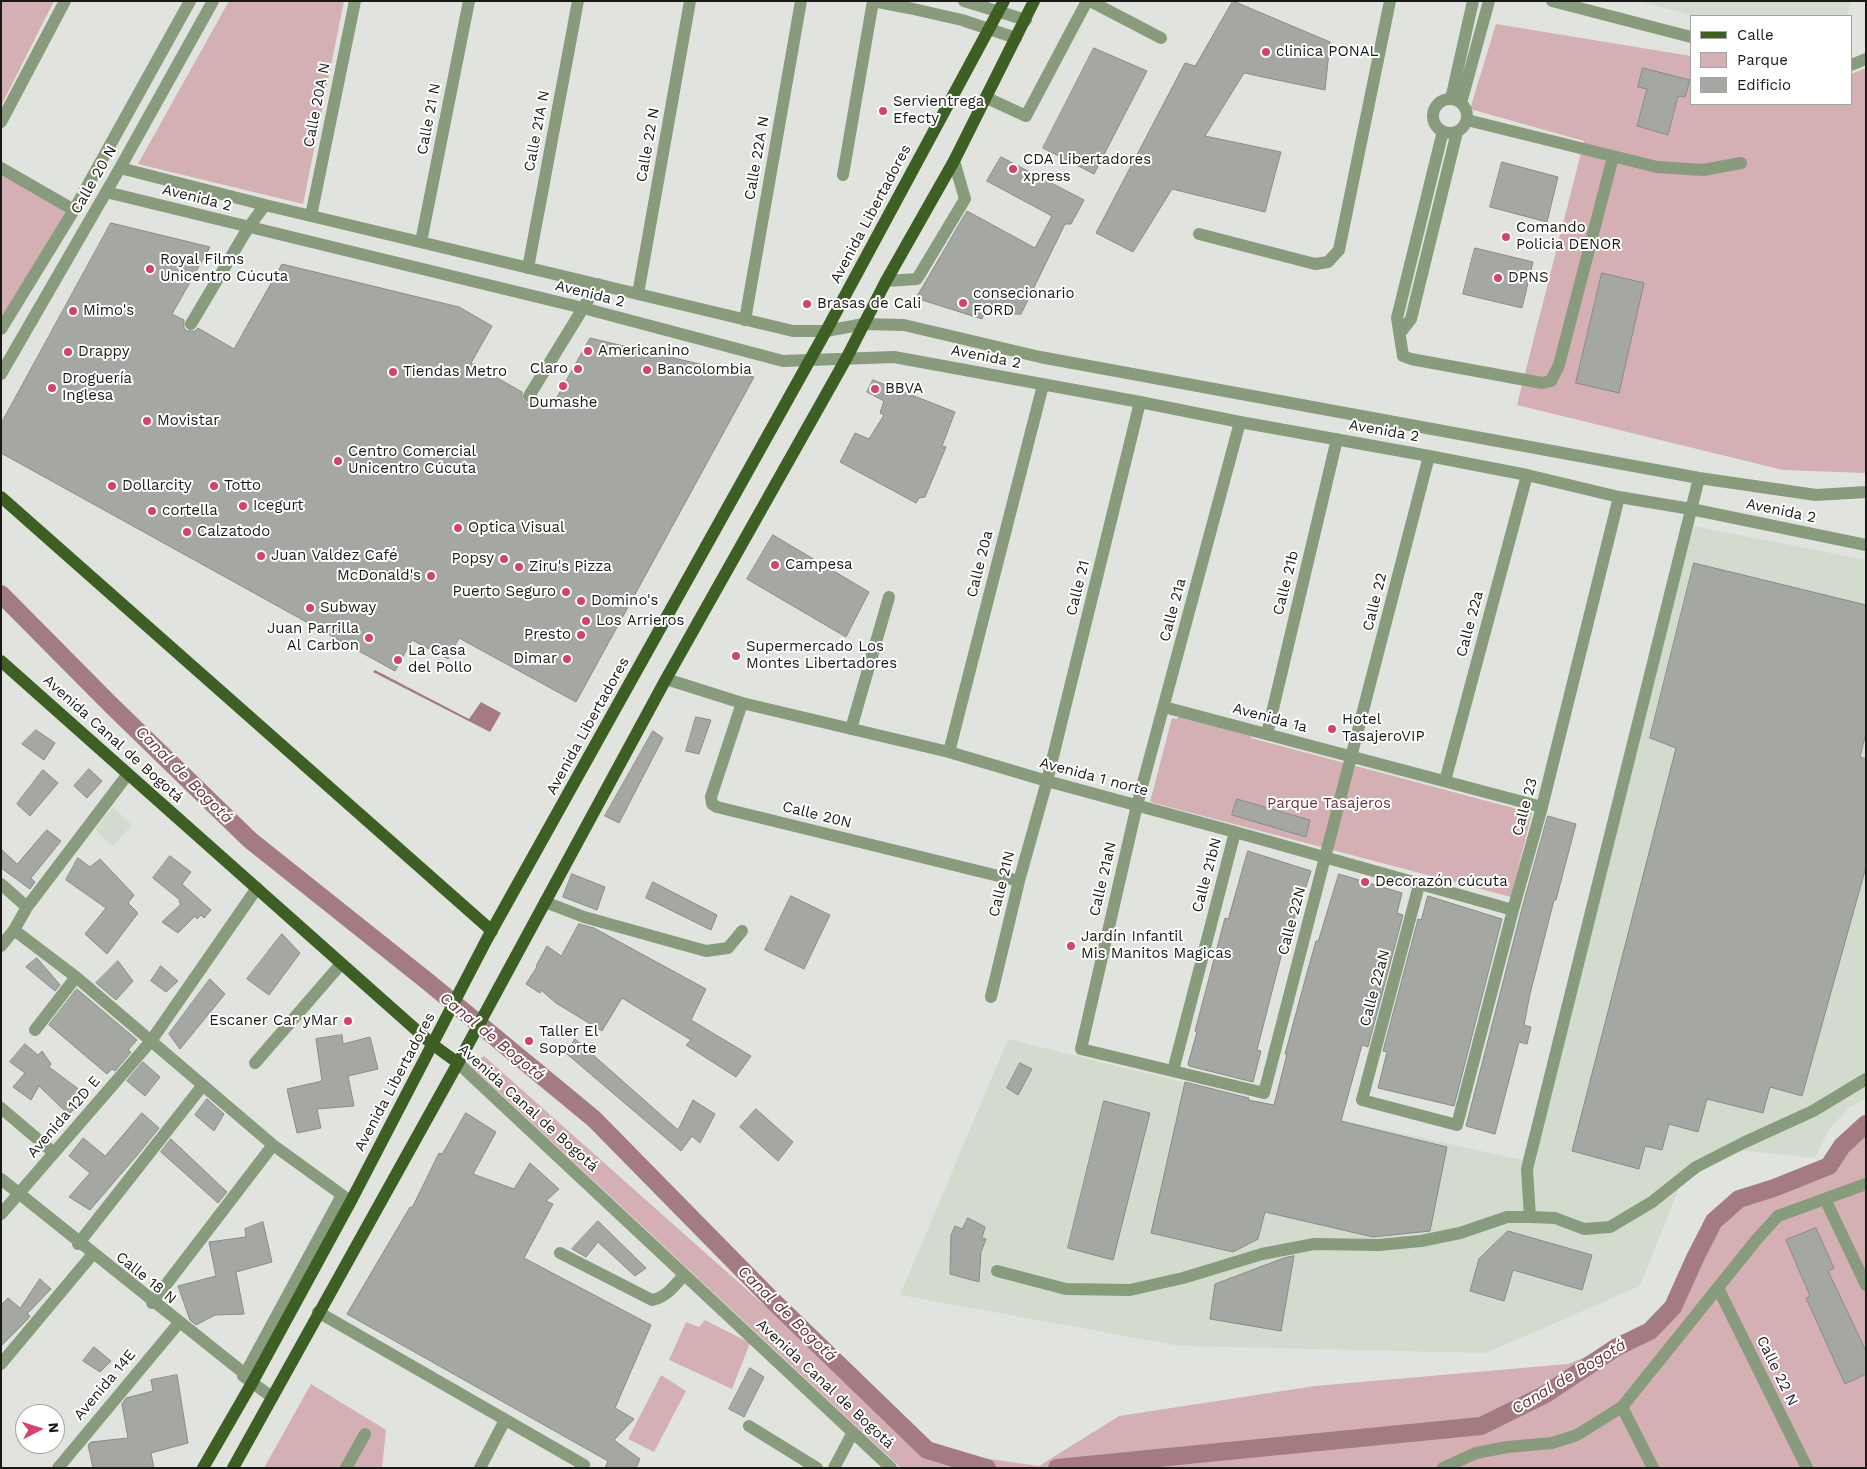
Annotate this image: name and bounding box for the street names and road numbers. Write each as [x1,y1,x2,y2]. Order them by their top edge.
street label: Calle 20A N [300,61,334,149]
street label: Calle 21 N [413,82,445,156]
street label: Calle 21A N [520,89,554,173]
street label: Calle 22 N [633,106,663,184]
street label: Calle 22A N [741,114,773,202]
street label: Avenida Libertadores [827,142,915,286]
street label: Calle 20 N [67,143,121,217]
street label: Avenida 2 [160,181,234,215]
street label: Avenida 2 [553,277,627,311]
street label: Avenida 2 [949,341,1023,373]
street label: Avenida 2 [1348,416,1420,446]
street label: Avenida 2 [1744,495,1818,527]
street label: Calle 20a [963,529,997,599]
street label: Calle 21b [1269,549,1303,617]
street label: Calle 21 [1062,558,1094,618]
street label: Calle 22 [1359,571,1391,633]
street label: Calle 21a [1156,576,1190,644]
street label: Calle 22a [1453,589,1487,659]
street label: Avenida Libertadores [543,654,633,798]
street label: Avenida Canal de Bogotá [39,671,187,807]
street label: Avenida 1a [1231,699,1309,737]
street label: Avenida 1 norte [1038,754,1150,800]
street label: Calle 23 [1509,776,1541,838]
street label: Calle 20N [780,798,854,832]
street label: Calle 21bN [1188,836,1226,914]
street label: Calle 21aN [1086,840,1120,918]
street label: Calle 21N [985,849,1019,919]
street label: Calle 22N [1274,885,1310,957]
street label: Calle 22aN [1356,948,1394,1028]
street label: Avenida Libertadores [351,1010,439,1154]
street label: Avenida Canal de Bogotá [454,1040,602,1176]
street label: Avenida 12D E [24,1073,104,1161]
street label: Calle 18 N [112,1248,180,1308]
street label: Avenida Canal de Bogotá [752,1315,898,1453]
street label: Calle 22 N [1752,1333,1802,1409]
street label: Avenida 14E [70,1346,140,1424]

